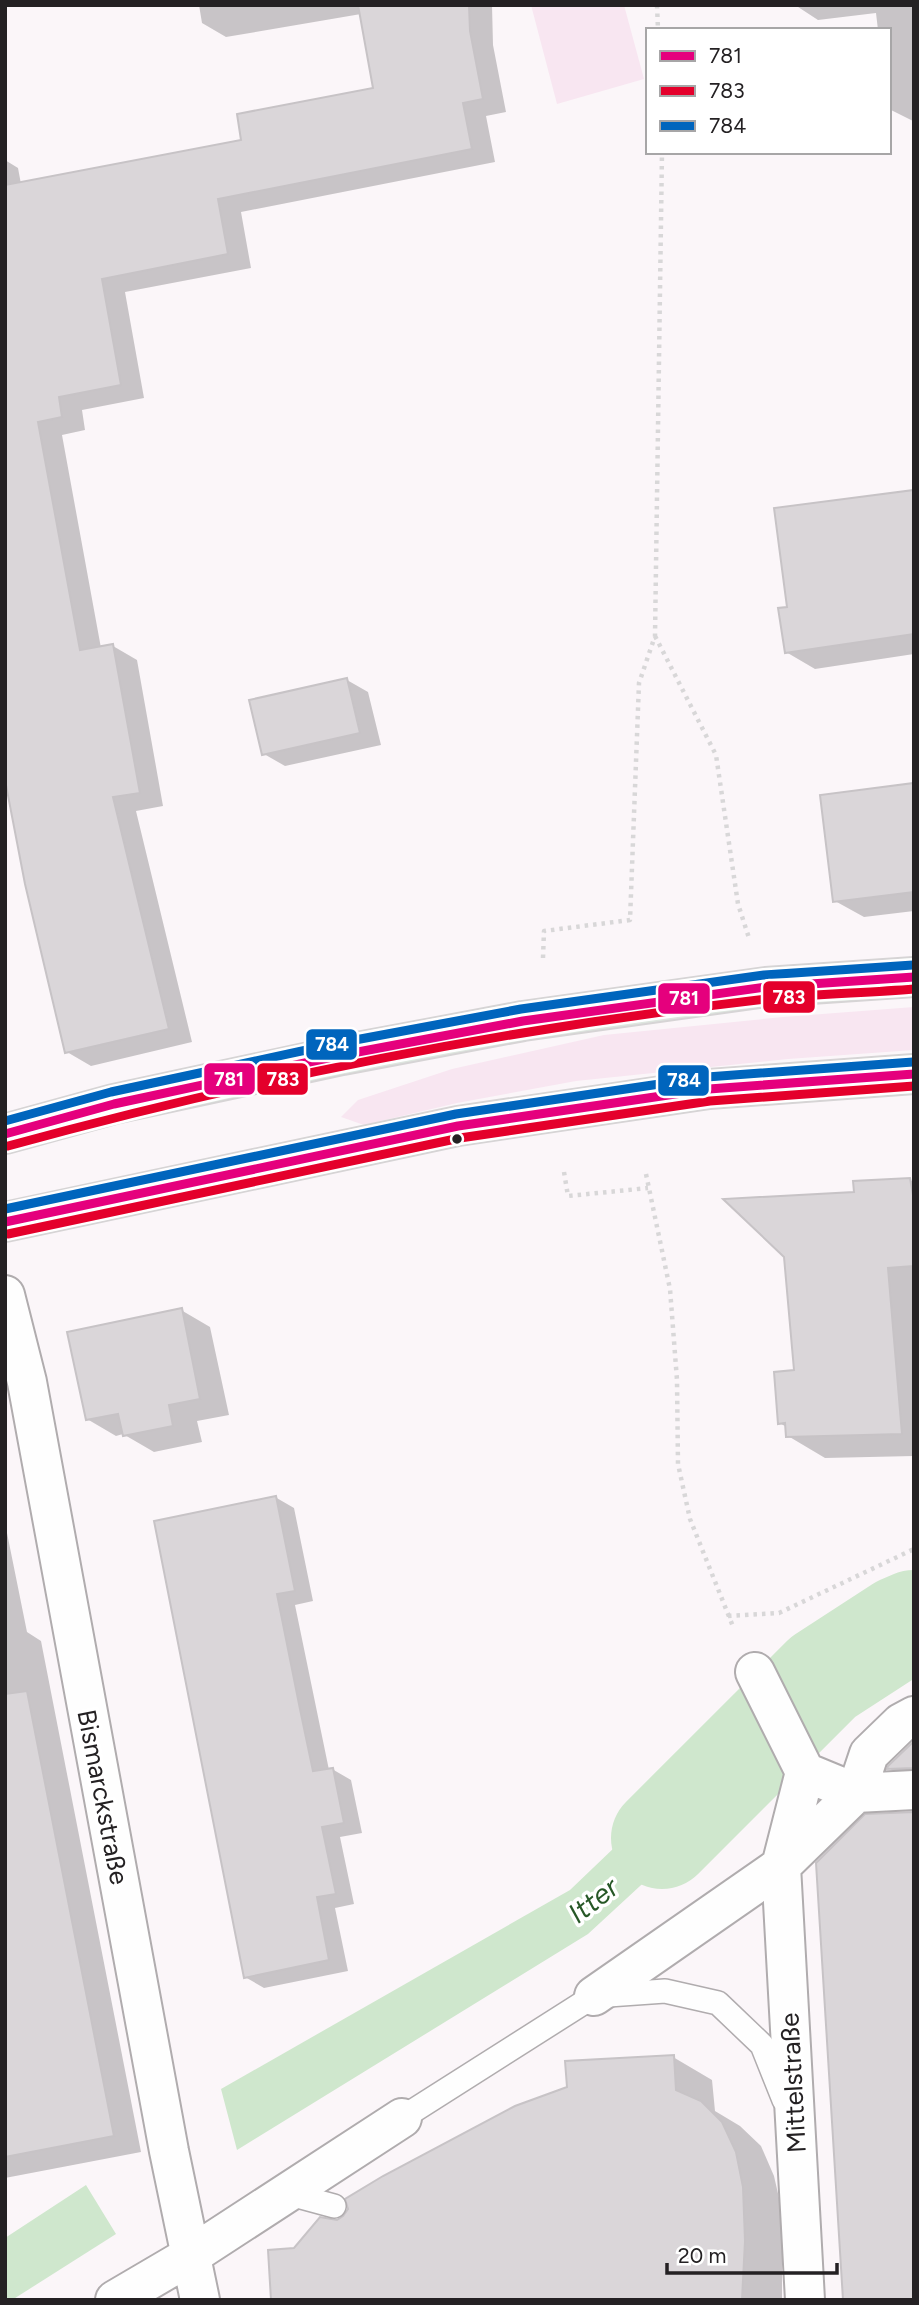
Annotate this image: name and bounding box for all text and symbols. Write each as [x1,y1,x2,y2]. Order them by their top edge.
legend [646,28,891,154]
text: 781 [709,43,742,68]
text: 783 [709,78,745,103]
text: 784 [709,113,746,138]
line badge: 783 [762,980,816,1014]
line badge: 781 [657,982,711,1015]
text: 783 [773,986,805,1009]
text: 781 [669,987,699,1010]
line badge: 784 [305,1028,358,1061]
text: 784 [315,1033,349,1056]
line badge: 781 [203,1062,256,1096]
line badge: 783 [256,1062,309,1096]
line badge: 784 [657,1064,710,1097]
text: 781 [214,1068,244,1091]
text: 783 [267,1068,299,1091]
text: 784 [667,1069,701,1092]
unlabelled marker [450,1132,464,1146]
street label: Bismarckstraße [70,1707,136,1887]
water label: Itter [561,1869,626,1930]
street label: Mittelstraße [773,2012,813,2154]
scale bar [667,2232,837,2276]
text: 20 m [678,2243,726,2268]

